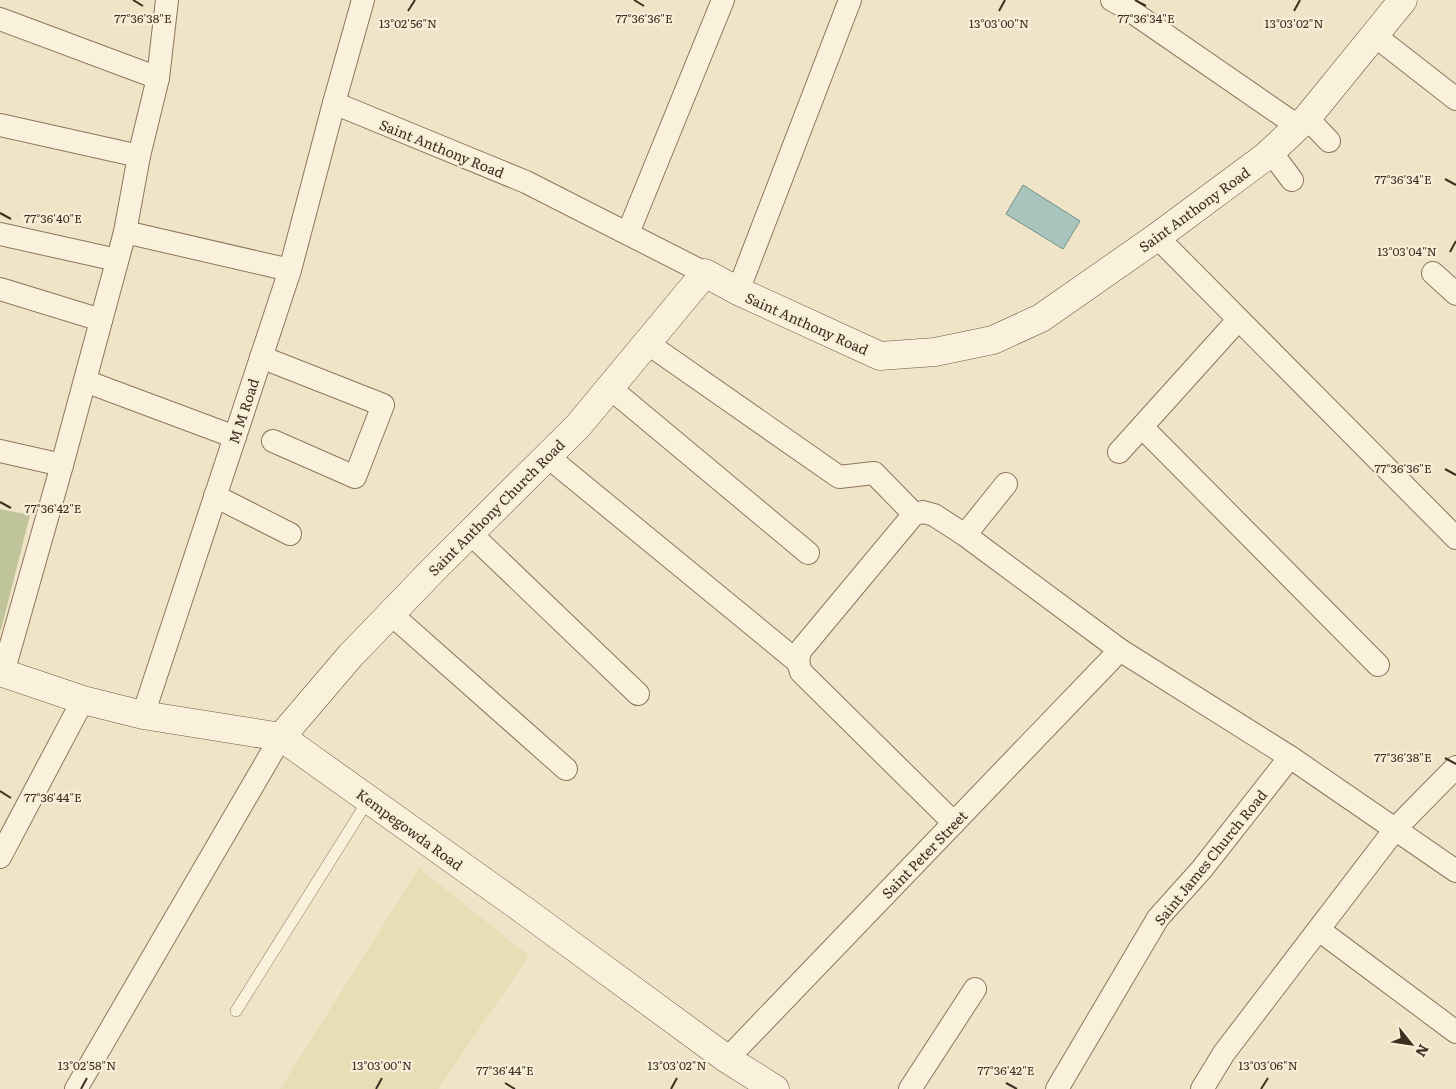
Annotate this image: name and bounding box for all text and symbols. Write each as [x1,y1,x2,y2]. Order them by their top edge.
text: 77°36'38"E [114,9,172,27]
text: 77°36'36"E [615,9,673,27]
text: 77°36'34"E [1117,9,1175,27]
text: 13°02'56"N [379,14,437,32]
text: 13°03'00"N [969,14,1029,32]
text: 13°03'02"N [1265,14,1323,32]
street label: Saint Anthony Road [377,114,508,182]
street label: Saint Anthony Road [1134,162,1254,256]
text: 77°36'34"E [1374,170,1432,188]
text: 77°36'40"E [24,209,82,227]
text: 13°03'04"N [1377,242,1437,260]
street label: Saint Anthony Road [742,287,872,359]
street label: M M Road [223,375,263,446]
street label: Saint Anthony Church Road [423,434,569,580]
text: 77°36'36"E [1374,459,1432,477]
text: 77°36'42"E [25,499,82,517]
text: 77°36'38"E [1374,748,1432,766]
street label: Kempegowda Road [353,784,468,875]
street label: Saint James Church Road [1149,785,1271,929]
text: 77°36'44"E [24,788,82,806]
street label: Saint Peter Street [877,805,972,902]
north arrow [1386,1019,1436,1069]
text: N [1411,1041,1435,1061]
text: 13°02'58"N [58,1056,116,1074]
text: 13°03'00"N [352,1056,412,1074]
text: 13°03'02"N [648,1056,706,1074]
text: 13°03'06"N [1238,1056,1298,1074]
text: 77°36'44"E [476,1061,534,1079]
text: 77°36'42"E [978,1061,1035,1079]

